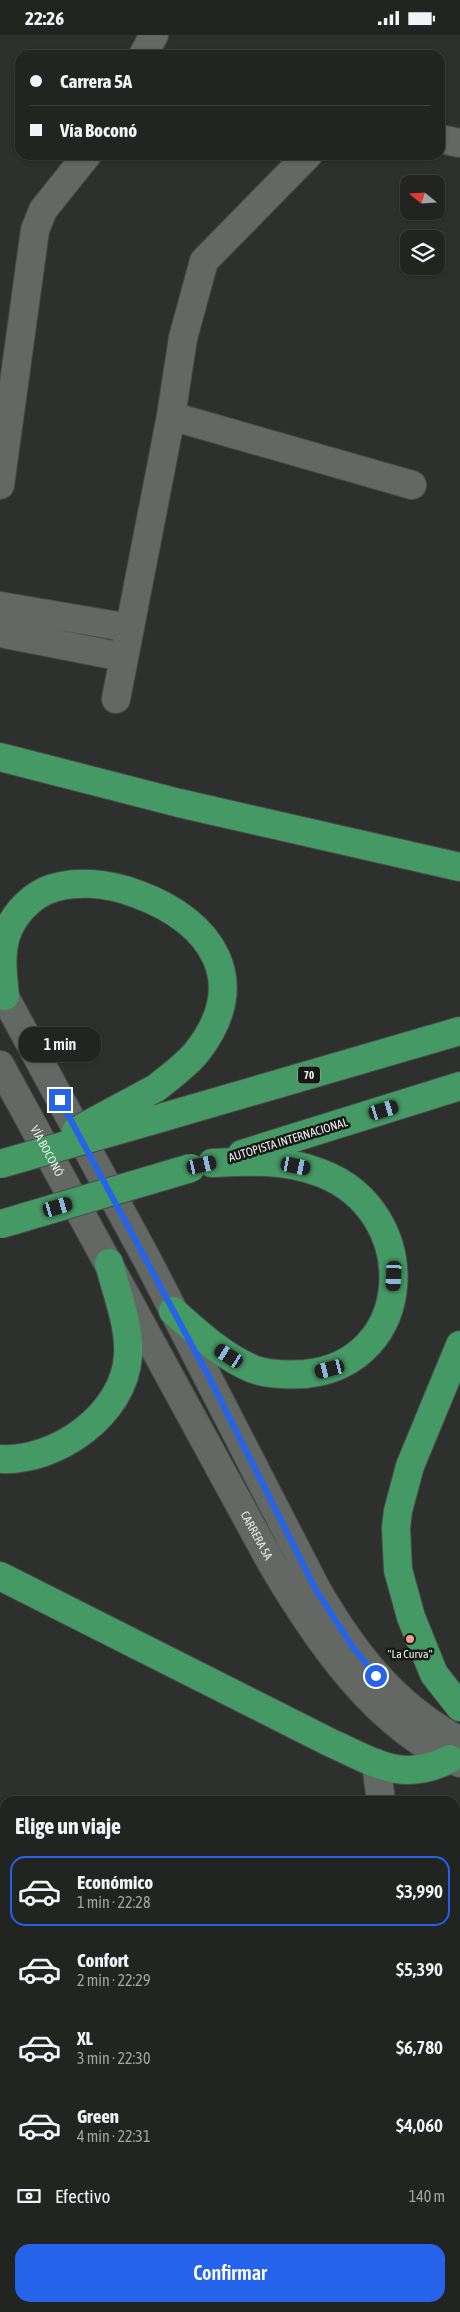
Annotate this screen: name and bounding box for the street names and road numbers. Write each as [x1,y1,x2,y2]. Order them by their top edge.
road number: 70 [298,1067,320,1083]
street label: AUTOPISTA INTERNACIONAL [227,1115,350,1165]
street label: VÍA BOCONÓ [27,1123,66,1179]
street label: CARRERA 5A [238,1509,276,1563]

